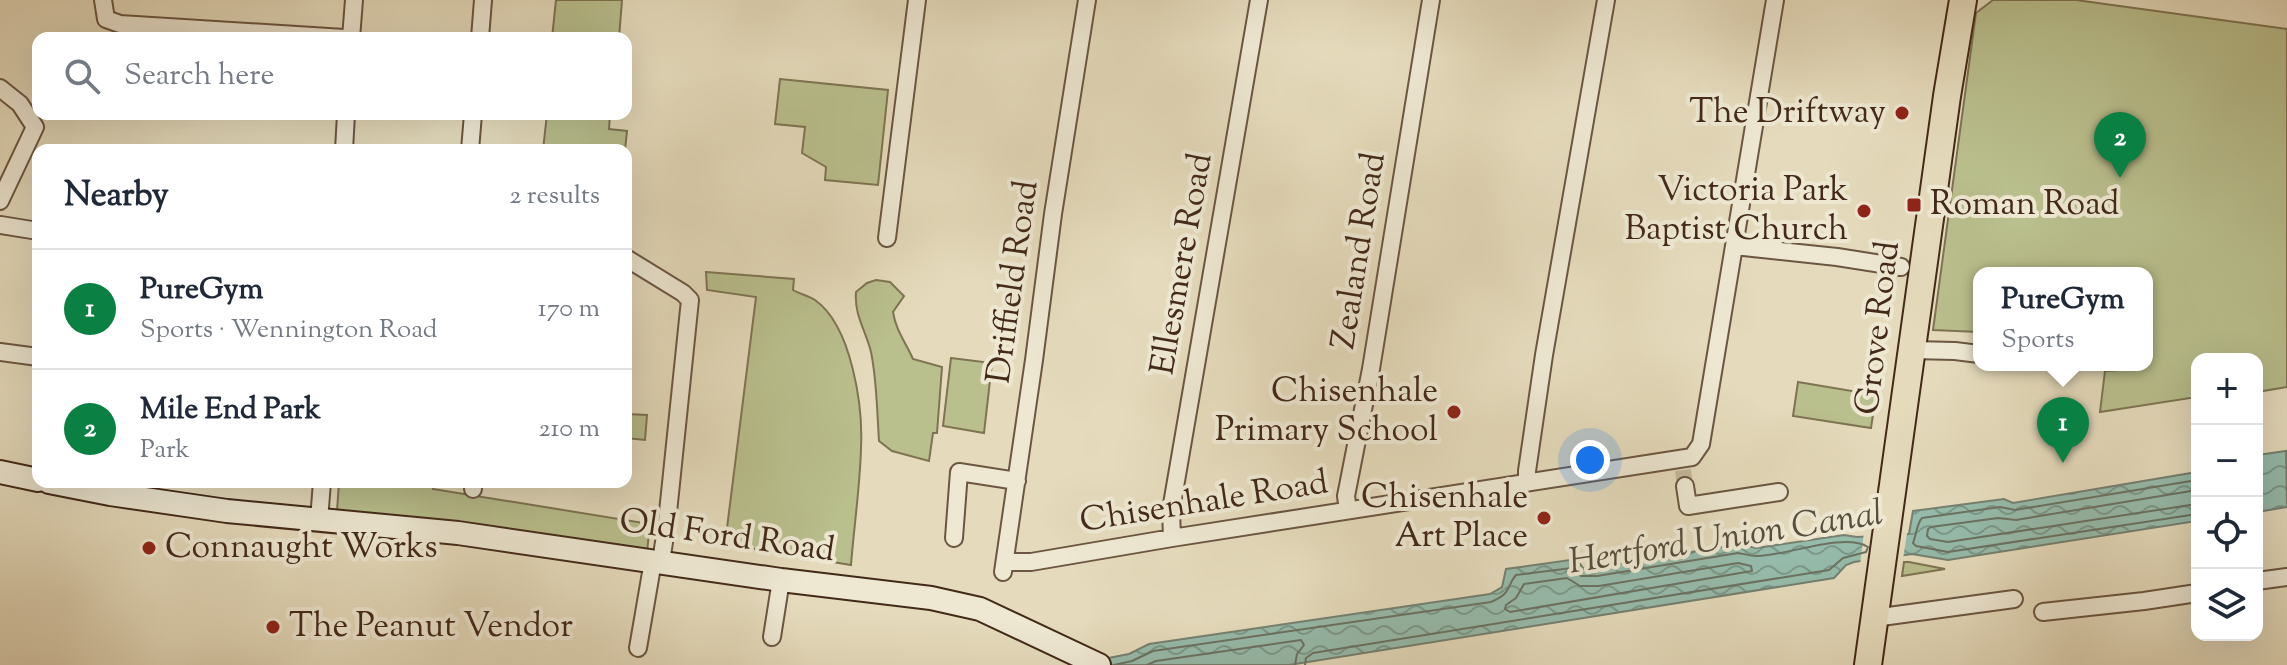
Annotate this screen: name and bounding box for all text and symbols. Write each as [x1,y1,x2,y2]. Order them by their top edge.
search box [32,32,632,120]
icon: search [60,54,104,98]
text: Search here [124,55,274,98]
place label: The Driftway [1689,89,1886,138]
marker: The Driftway [1893,104,1911,122]
pin: 2 [2094,112,2146,178]
street label: Ellesmere Road [1139,149,1227,379]
street label: Zealand Road [1320,149,1400,353]
place label: Victoria Park Baptist Church [1624,167,1848,255]
text: Nearby [64,172,169,221]
street label: Driffield Road [976,177,1052,387]
text: 2 results [509,178,600,215]
place label: Roman Road [1930,181,2120,230]
marker: Roman Road [1905,196,1923,214]
marker: Victoria Park Baptist Church [1855,202,1873,220]
street label: Grove Road [1844,238,1914,418]
popup [1973,267,2153,371]
text: PureGym [140,269,263,312]
text: PureGym [2001,279,2125,322]
text: 1 [86,291,94,328]
text: 170 m [538,291,600,328]
text: Sports · Wennington Road [140,312,437,349]
text: Sports [2001,322,2074,359]
map controls [2191,353,2263,641]
button: + [2191,353,2263,425]
place label: Chisenhale Primary School [1215,368,1438,456]
text: Mile End Park [140,389,321,432]
pin: 1 [2037,397,2089,463]
marker: Chisenhale Primary School [1445,403,1463,421]
text: 2 [84,411,96,448]
text: 210 m [538,411,600,448]
button: − [2191,425,2263,497]
text: Park [140,432,190,469]
your location [1570,440,1610,480]
street label: Chisenhale Road [1076,459,1332,547]
place label: Chisenhale Art Place [1361,474,1528,562]
water label: Hertford Union Canal [1565,488,1887,590]
button: locate [2191,497,2263,569]
street label: Old Ford Road [616,498,838,576]
marker: Chisenhale Art Place [1535,509,1553,527]
place label: Connaught Works [165,524,438,573]
marker: Connaught Works [140,539,158,557]
button: layers [2191,569,2263,641]
place label: The Peanut Vendor [289,603,573,652]
marker: The Peanut Vendor [264,618,282,636]

